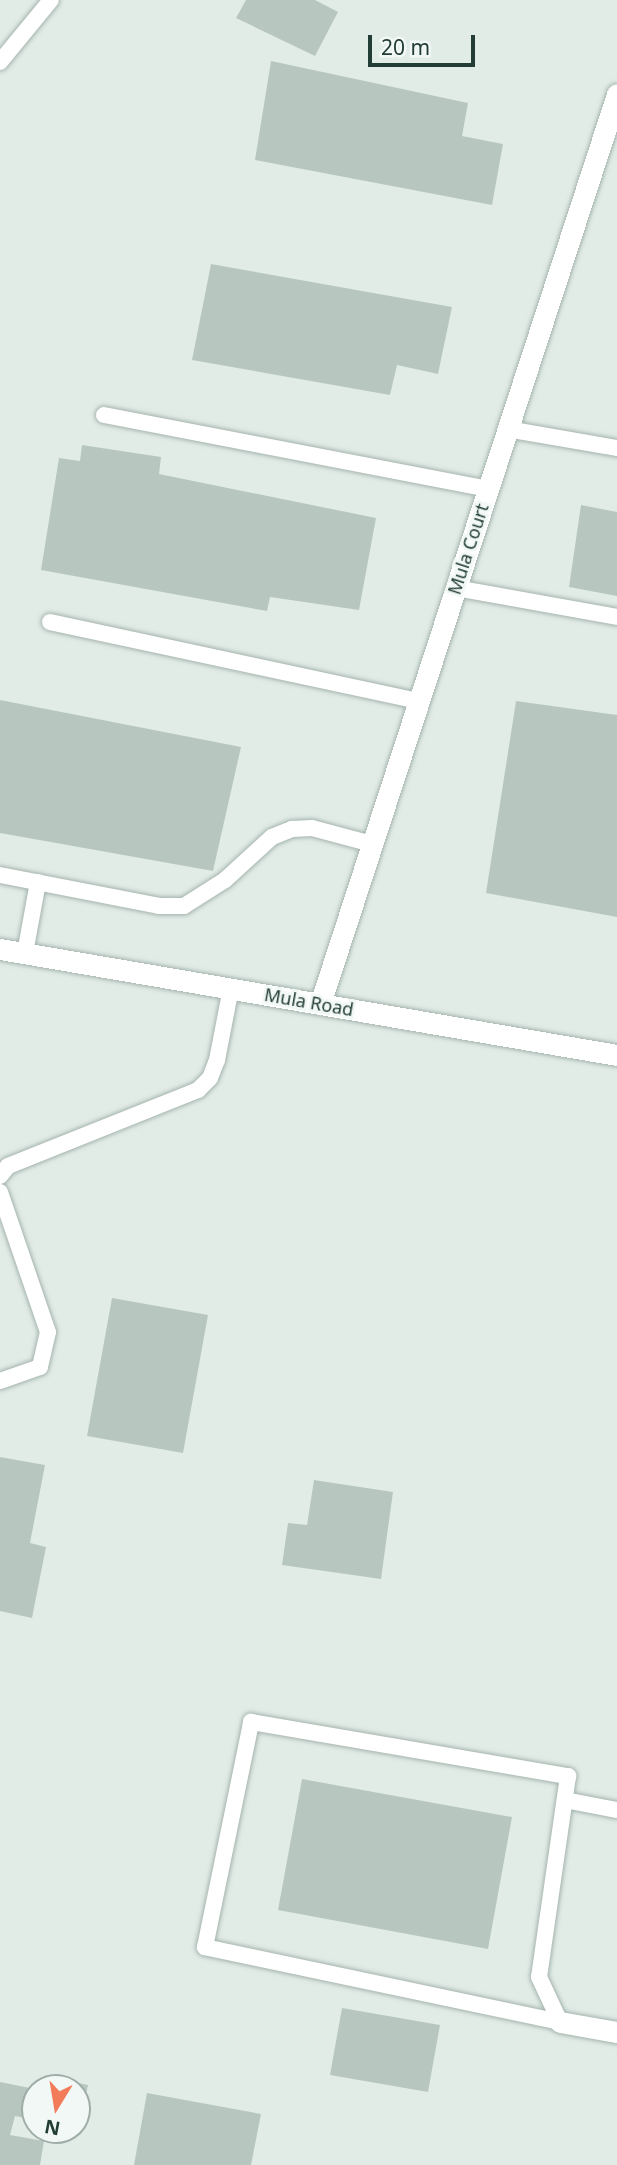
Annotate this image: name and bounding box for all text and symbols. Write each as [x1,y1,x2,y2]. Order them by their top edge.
scale bar [372,21,479,65]
text: 20 m [381,33,430,61]
street label: Mula Court [443,501,493,597]
street label: Mula Road [263,984,355,1020]
north arrow [21,2074,91,2144]
text: N [42,2113,62,2142]

